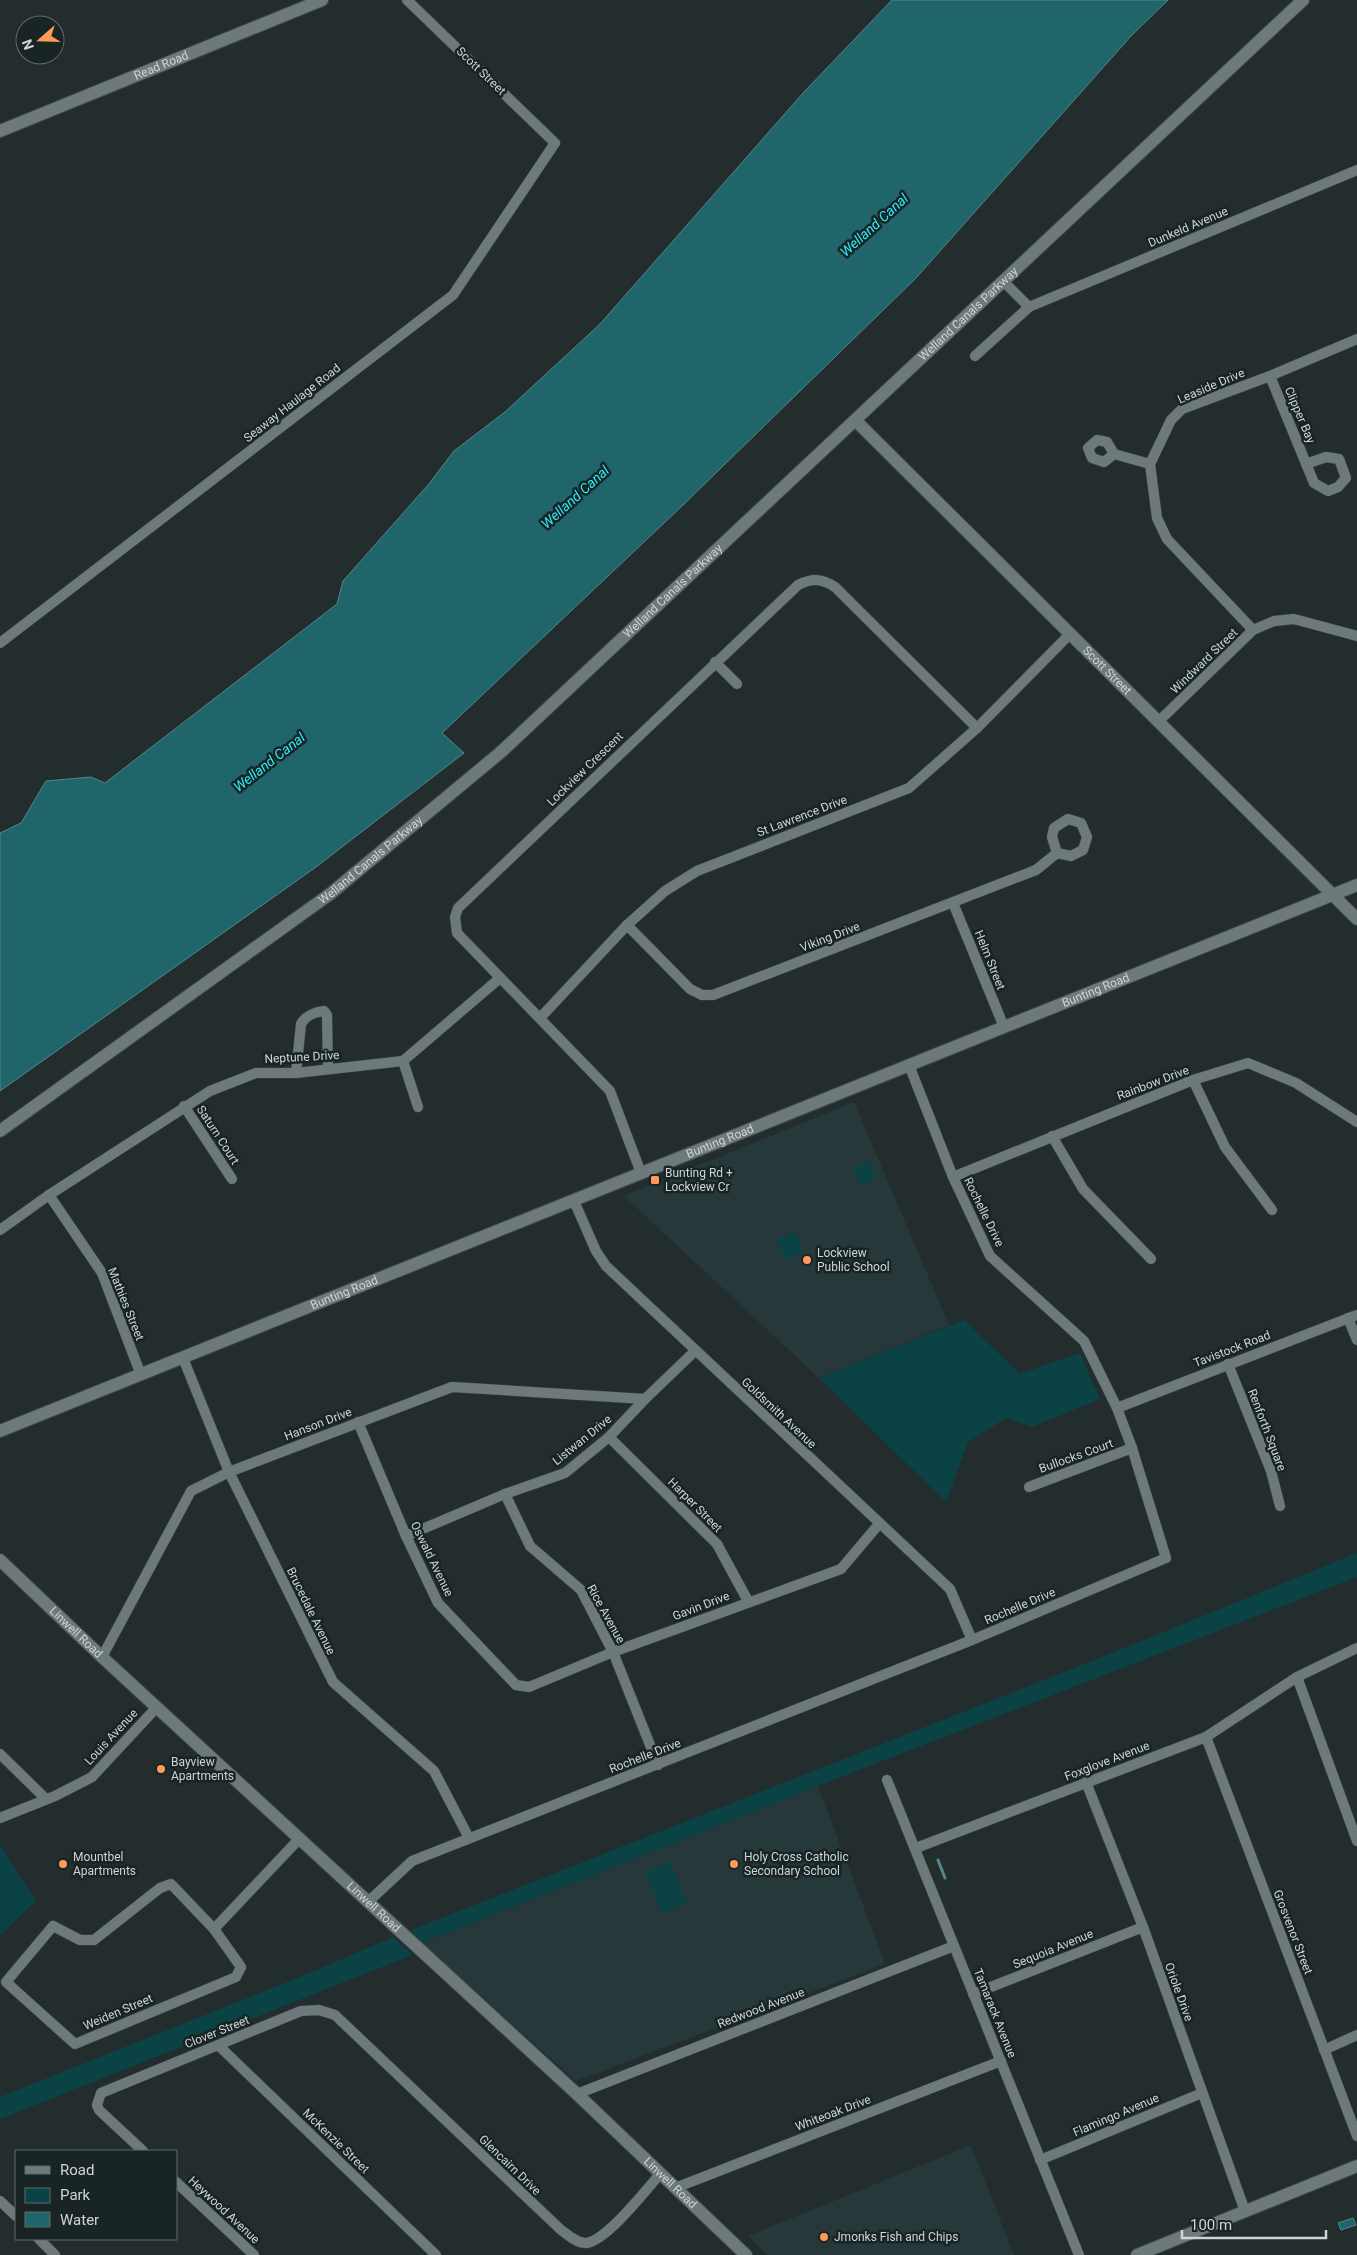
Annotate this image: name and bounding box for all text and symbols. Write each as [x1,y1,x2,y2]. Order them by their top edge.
north arrow [15,15,65,65]
text: N [19,37,37,52]
street label: Scott Street [454,44,508,98]
street label: Read Road [132,48,191,83]
water label: Welland Canal [837,190,912,260]
street label: Dunkeld Avenue [1146,204,1230,250]
street label: Welland Canals Parkway [916,264,1021,364]
street label: Seaway Haulage Road [241,361,343,445]
street label: Leaside Drive [1175,366,1247,406]
street label: Clipper Bay [1282,385,1318,446]
water label: Welland Canal [538,462,613,532]
street label: Welland Canals Parkway [620,541,725,641]
street label: Windward Street [1168,625,1241,697]
street label: Scott Street [1080,643,1134,698]
water label: Welland Canal [230,729,308,795]
street label: Lockview Crescent [544,729,626,809]
street label: St Lawrence Drive [755,792,849,840]
street label: Welland Canals Parkway [316,813,426,907]
street label: Viking Drive [798,919,862,955]
street label: Helm Street [972,928,1008,992]
street label: Bunting Road [1060,970,1131,1010]
street label: Neptune Drive [264,1048,340,1066]
street label: Rainbow Drive [1115,1063,1191,1103]
street label: Saturn Court [194,1103,242,1167]
street label: Bunting Road [684,1121,756,1161]
place label: Bunting Rd + Lockview Cr [665,1166,733,1194]
marker: Bunting Rd + Lockview Cr [649,1174,661,1186]
street label: Rochelle Drive [961,1175,1007,1249]
place label: Lockview Public School [817,1246,890,1274]
marker: Lockview Public School [801,1254,813,1266]
street label: Mathies Street [105,1265,147,1343]
street label: Bunting Road [308,1273,380,1312]
street label: Tavistock Road [1191,1328,1273,1370]
street label: Goldsmith Avenue [739,1375,819,1451]
street label: Renforth Square [1245,1387,1289,1473]
street label: Hanson Drive [282,1405,354,1443]
street label: Listwan Drive [550,1412,614,1468]
street label: Bullocks Court [1037,1436,1115,1476]
street label: Harper Street [665,1475,725,1535]
street label: Oswald Avenue [408,1519,456,1599]
street label: Brucedale Avenue [284,1565,338,1657]
street label: Rice Avenue [584,1582,628,1646]
street label: Rochelle Drive [982,1585,1058,1627]
street label: Gavin Drive [671,1589,731,1623]
street label: Linwell Road [47,1604,105,1661]
street label: Louis Avenue [82,1706,140,1768]
street label: Rochelle Drive [607,1736,683,1776]
street label: Foxglove Avenue [1063,1738,1151,1784]
place label: Bayview Apartments [171,1755,234,1783]
marker: Bayview Apartments [155,1763,167,1775]
place label: Mountbel Apartments [73,1850,136,1878]
place label: Holy Cross Catholic Secondary School [744,1850,849,1878]
marker: Mountbel Apartments [57,1858,69,1870]
marker: Holy Cross Catholic Secondary School [728,1858,740,1870]
street label: Linwell Road [344,1879,403,1935]
street label: Grosvenor Street [1270,1888,1316,1976]
street label: Sequoia Avenue [1011,1927,1095,1971]
street label: Oriole Drive [1162,1961,1196,2023]
street label: Tamarack Avenue [971,1966,1019,2060]
street label: Redwood Avenue [715,1985,807,2031]
street label: Weiden Street [81,1991,155,2033]
street label: Clover Street [183,2013,251,2051]
street label: Flamingo Avenue [1071,2091,1161,2139]
street label: Whiteoak Drive [793,2092,873,2134]
street label: McKenzie Street [300,2106,372,2176]
street label: Glencairn Drive [476,2132,544,2198]
legend [15,2150,178,2240]
street label: Linwell Road [641,2154,700,2211]
text: Road [60,2161,94,2179]
street label: Heywood Avenue [186,2173,262,2247]
text: Park [60,2186,91,2204]
scale bar [1182,2208,1326,2240]
text: Water [60,2211,99,2229]
text: 100 m [1190,2216,1232,2234]
place label: Jmonks Fish and Chips [834,2230,958,2244]
marker: Jmonks Fish and Chips [818,2231,830,2243]

